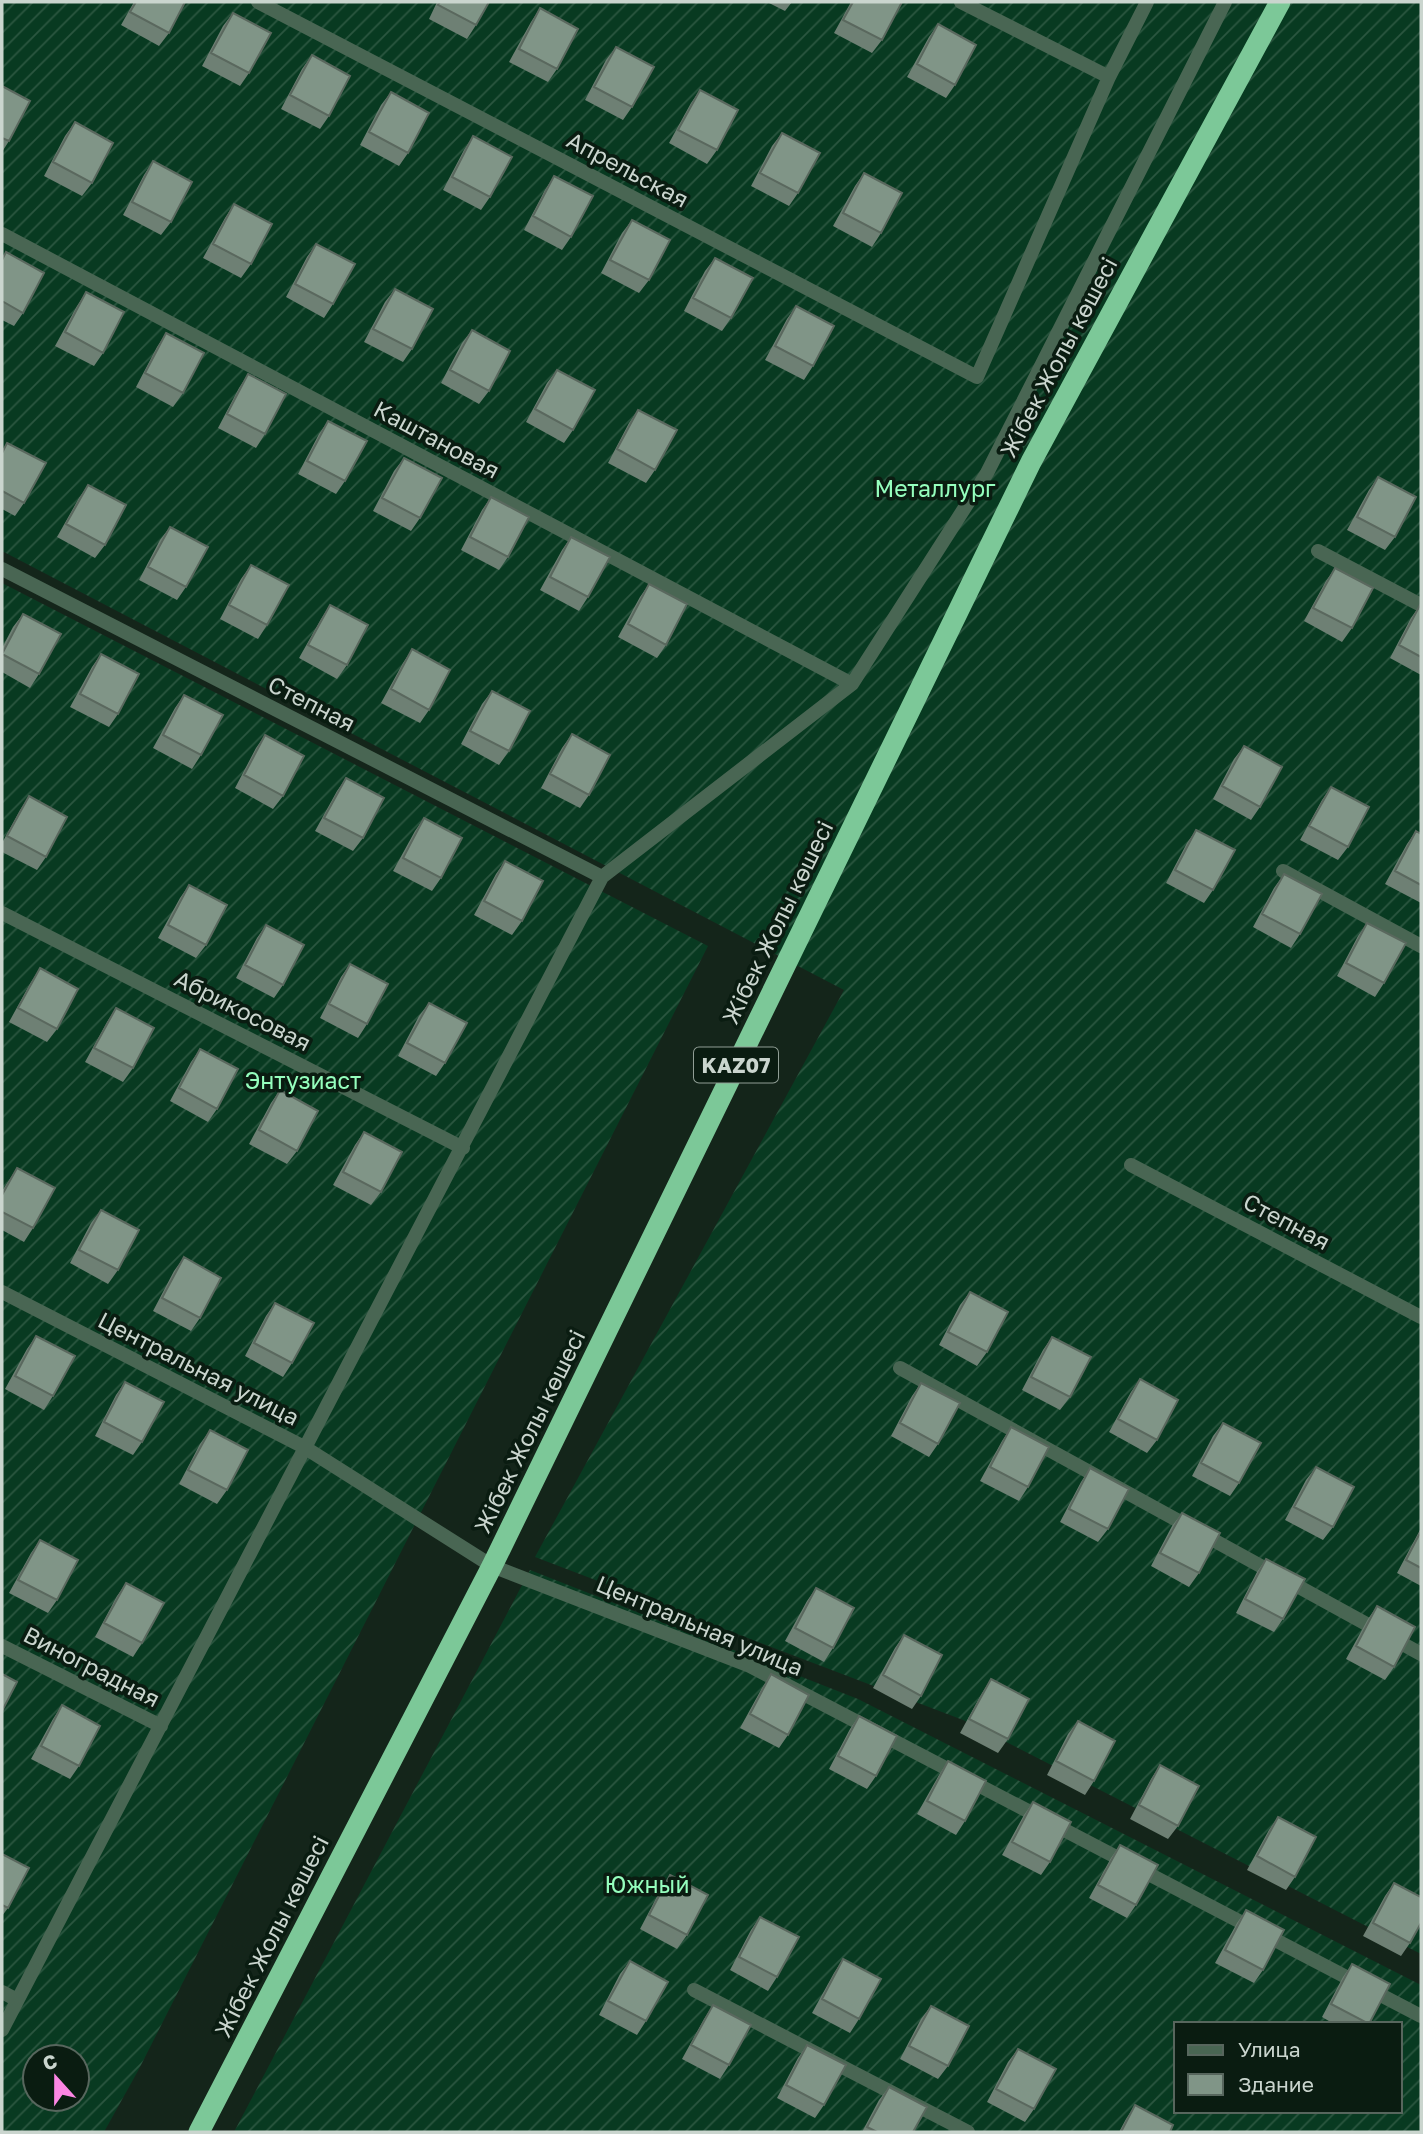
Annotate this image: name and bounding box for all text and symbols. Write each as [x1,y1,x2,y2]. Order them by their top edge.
street label: Апрельская [562,125,694,213]
street label: Жібек Жолы көшесі [993,252,1123,462]
street label: Каштановая [369,394,505,484]
park label: Металлург [874,474,996,502]
street label: Степная [264,669,360,737]
street label: Жібек Жолы көшесі [716,816,838,1028]
street label: Абрикосовая [170,964,316,1056]
road number: KAZ07 [694,1048,778,1082]
park label: Энтузиаст [245,1066,361,1094]
street label: Степная [1239,1187,1335,1255]
street label: Центральная улица [94,1305,304,1431]
street label: Жібек Жолы көшесі [468,1325,590,1537]
street label: Центральная улица [592,1569,808,1681]
street label: Виноградная [19,1620,165,1712]
street label: Жібек Жолы көшесі [208,1830,334,2042]
park label: Южный [605,1870,689,1898]
legend [1174,2022,1402,2113]
text: Улица [1238,2036,1301,2062]
north arrow [21,2043,91,2113]
text: С [39,2049,60,2075]
text: Здание [1238,2071,1314,2097]

